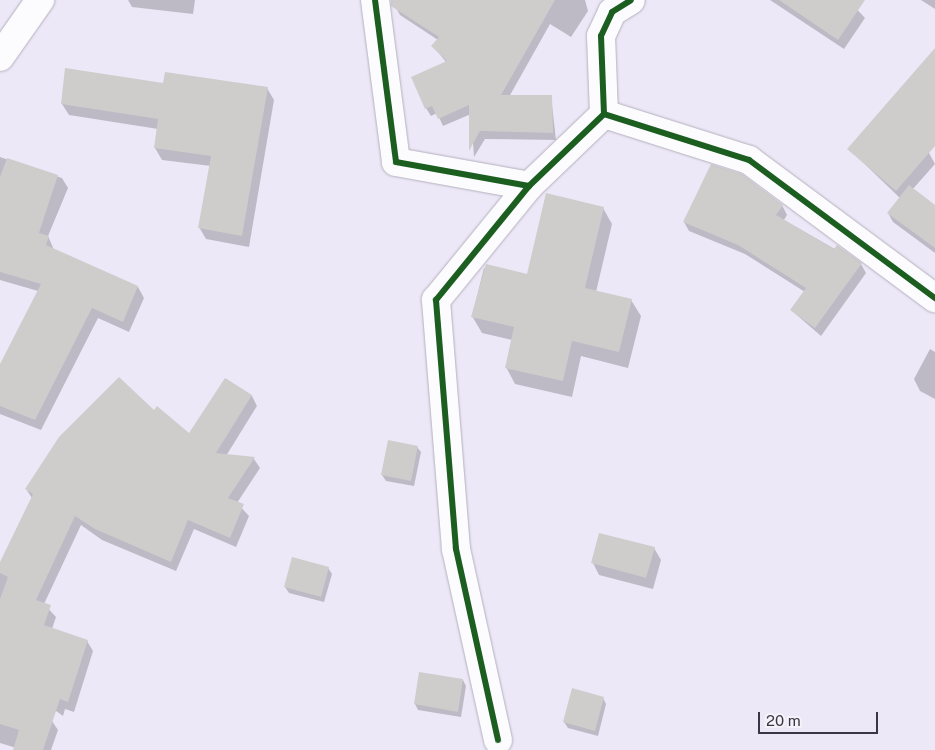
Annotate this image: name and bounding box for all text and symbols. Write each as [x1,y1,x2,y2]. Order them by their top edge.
scale bar [760,702,880,734]
text: 20 m [766,712,801,729]

